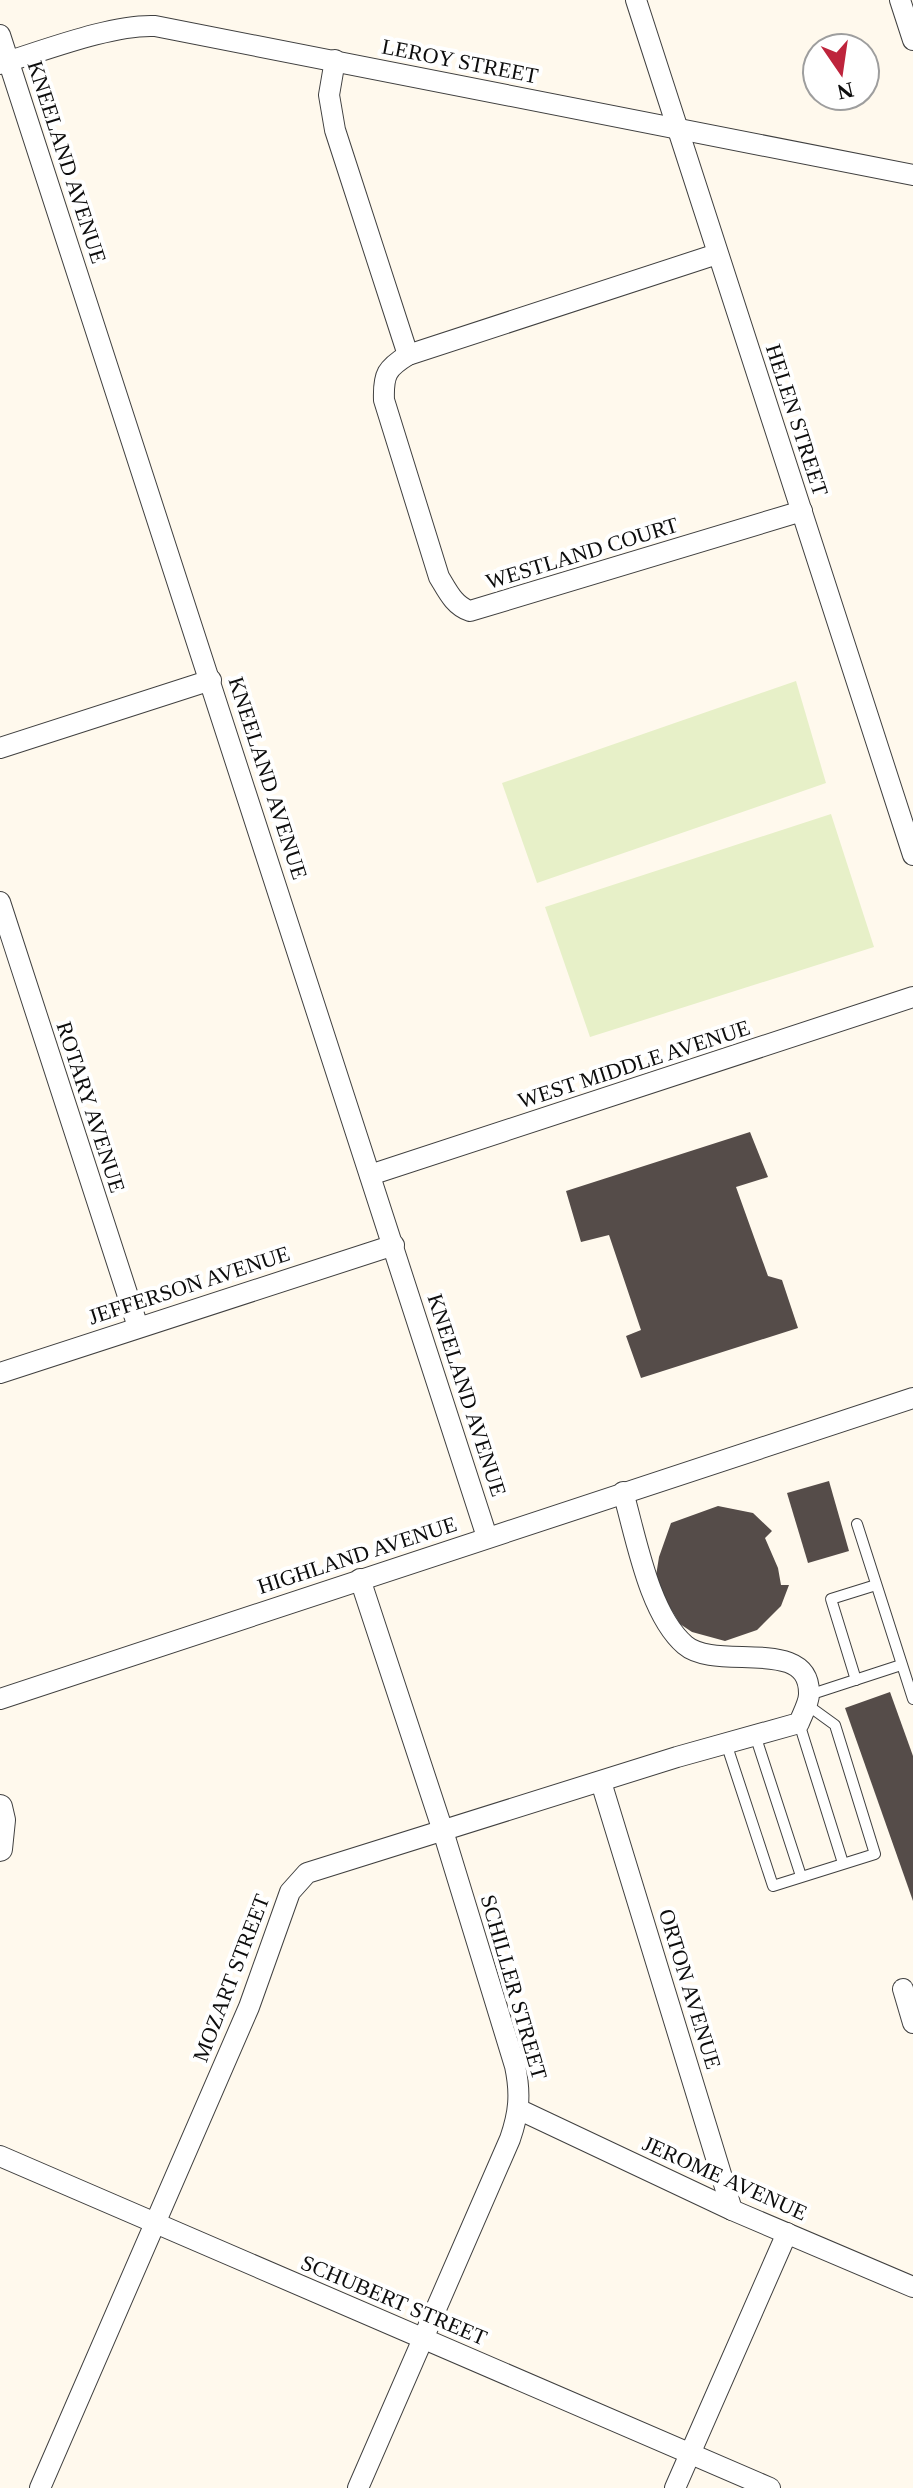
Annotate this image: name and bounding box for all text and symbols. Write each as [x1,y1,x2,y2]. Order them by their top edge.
north arrow [801,32,881,112]
street label: LEROY STREET [380,34,541,89]
street label: KNEELAND AVENUE [22,57,112,267]
text: N [835,77,856,105]
street label: HELEN STREET [761,341,834,500]
street label: WESTLAND COURT [483,512,682,594]
street label: KNEELAND AVENUE [223,673,313,883]
street label: WEST MIDDLE AVENUE [515,1015,753,1113]
street label: ROTARY AVENUE [52,1018,130,1196]
street label: JEFFERSON AVENUE [85,1241,293,1329]
street label: KNEELAND AVENUE [422,1290,512,1500]
street label: HIGHLAND AVENUE [254,1511,460,1599]
street label: MOZART STREET [188,1890,275,2065]
street label: SCHILLER STREET [476,1892,553,2083]
street label: ORTON AVENUE [654,1906,726,2072]
street label: JEROME AVENUE [639,2130,811,2226]
street label: SCHUBERT STREET [297,2250,491,2351]

